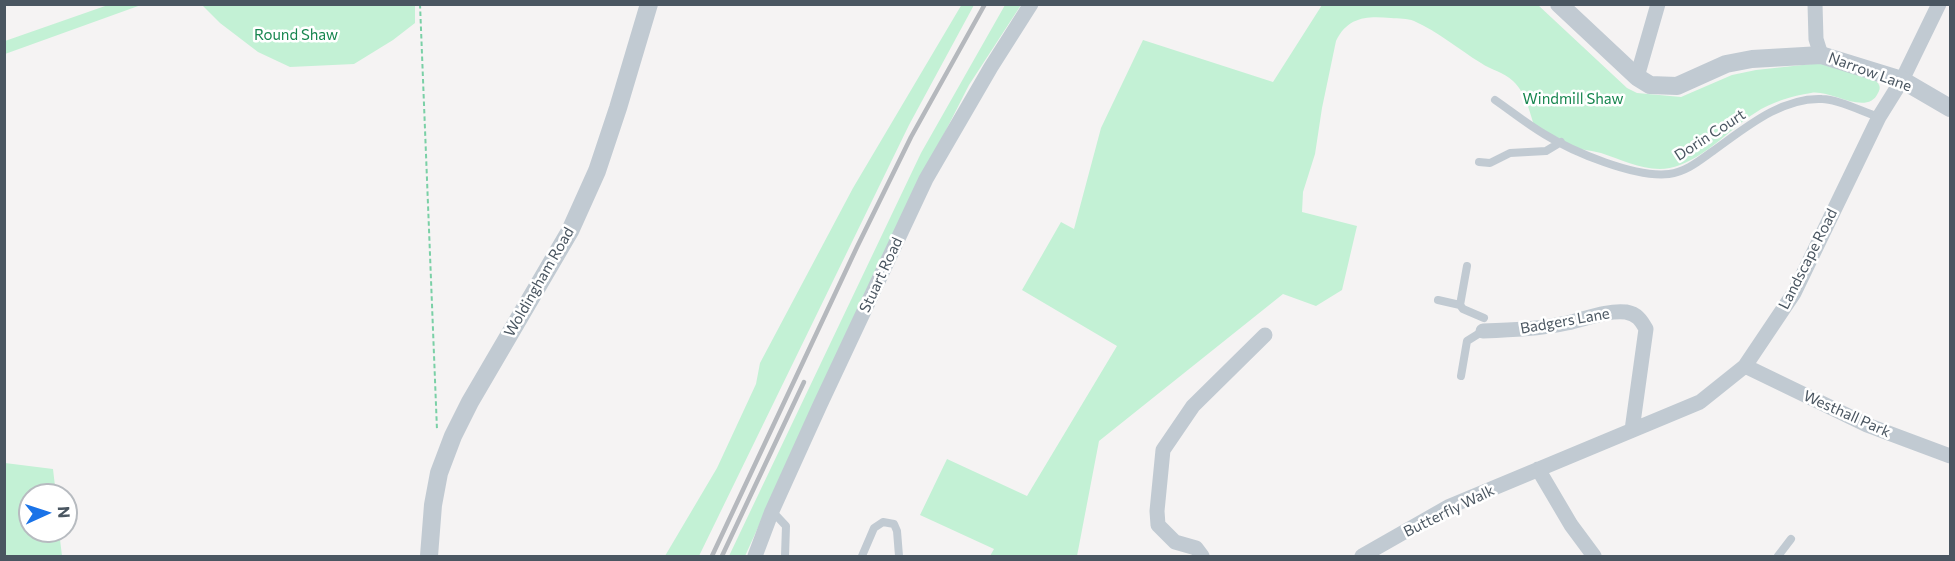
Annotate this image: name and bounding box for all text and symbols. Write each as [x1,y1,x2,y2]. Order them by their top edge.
park label: Round Shaw [254,26,338,44]
street label: Narrow Lane [1826,49,1914,95]
park label: Windmill Shaw [1523,90,1623,108]
street label: Dorin Court [1671,105,1749,165]
street label: Landscape Road [1775,206,1841,312]
street label: Woldingham Road [500,224,578,340]
street label: Stuart Road [856,234,906,316]
street label: Badgers Lane [1519,304,1611,338]
street label: Westhall Park [1801,387,1893,441]
street label: Butterfly Walk [1401,481,1497,541]
north arrow [18,483,78,543]
text: N [55,506,74,519]

